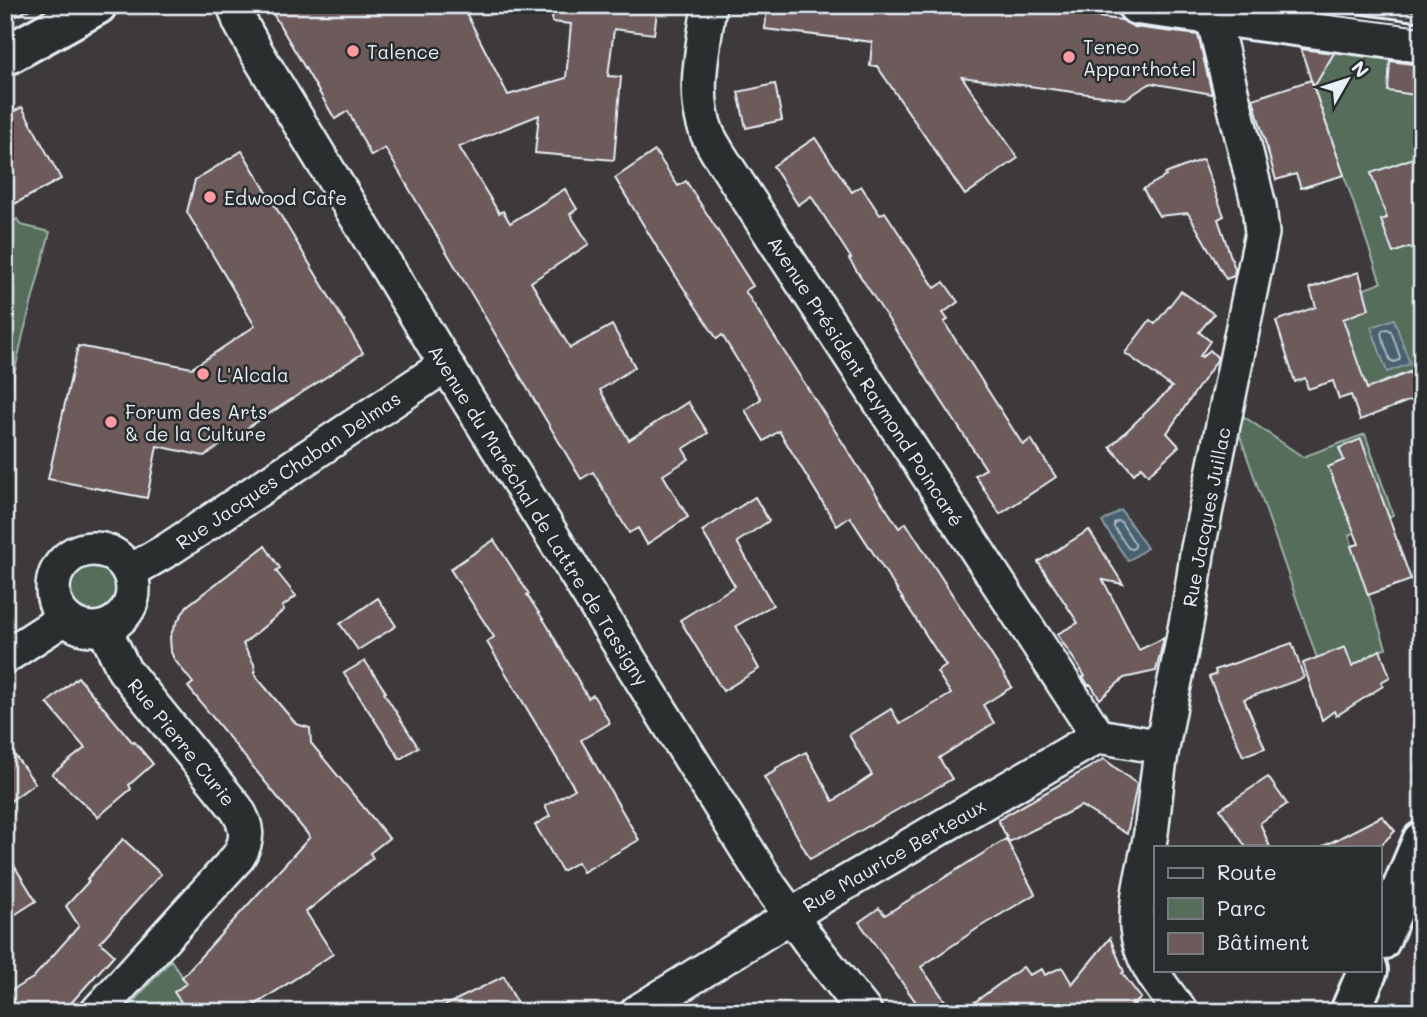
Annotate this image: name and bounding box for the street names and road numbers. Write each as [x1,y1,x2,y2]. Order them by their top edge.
street label: Avenue Président Raymond Poincaré [763,231,969,531]
street label: Avenue du Maréchal de Lattre de Tassigny [423,340,655,690]
street label: Rue Jacques Chaban Delmas [171,385,405,555]
street label: Rue Jacques Juillac [1176,425,1236,609]
street label: Rue Pierre Curie [123,673,241,811]
street label: Rue Maurice Berteaux [798,792,990,918]

